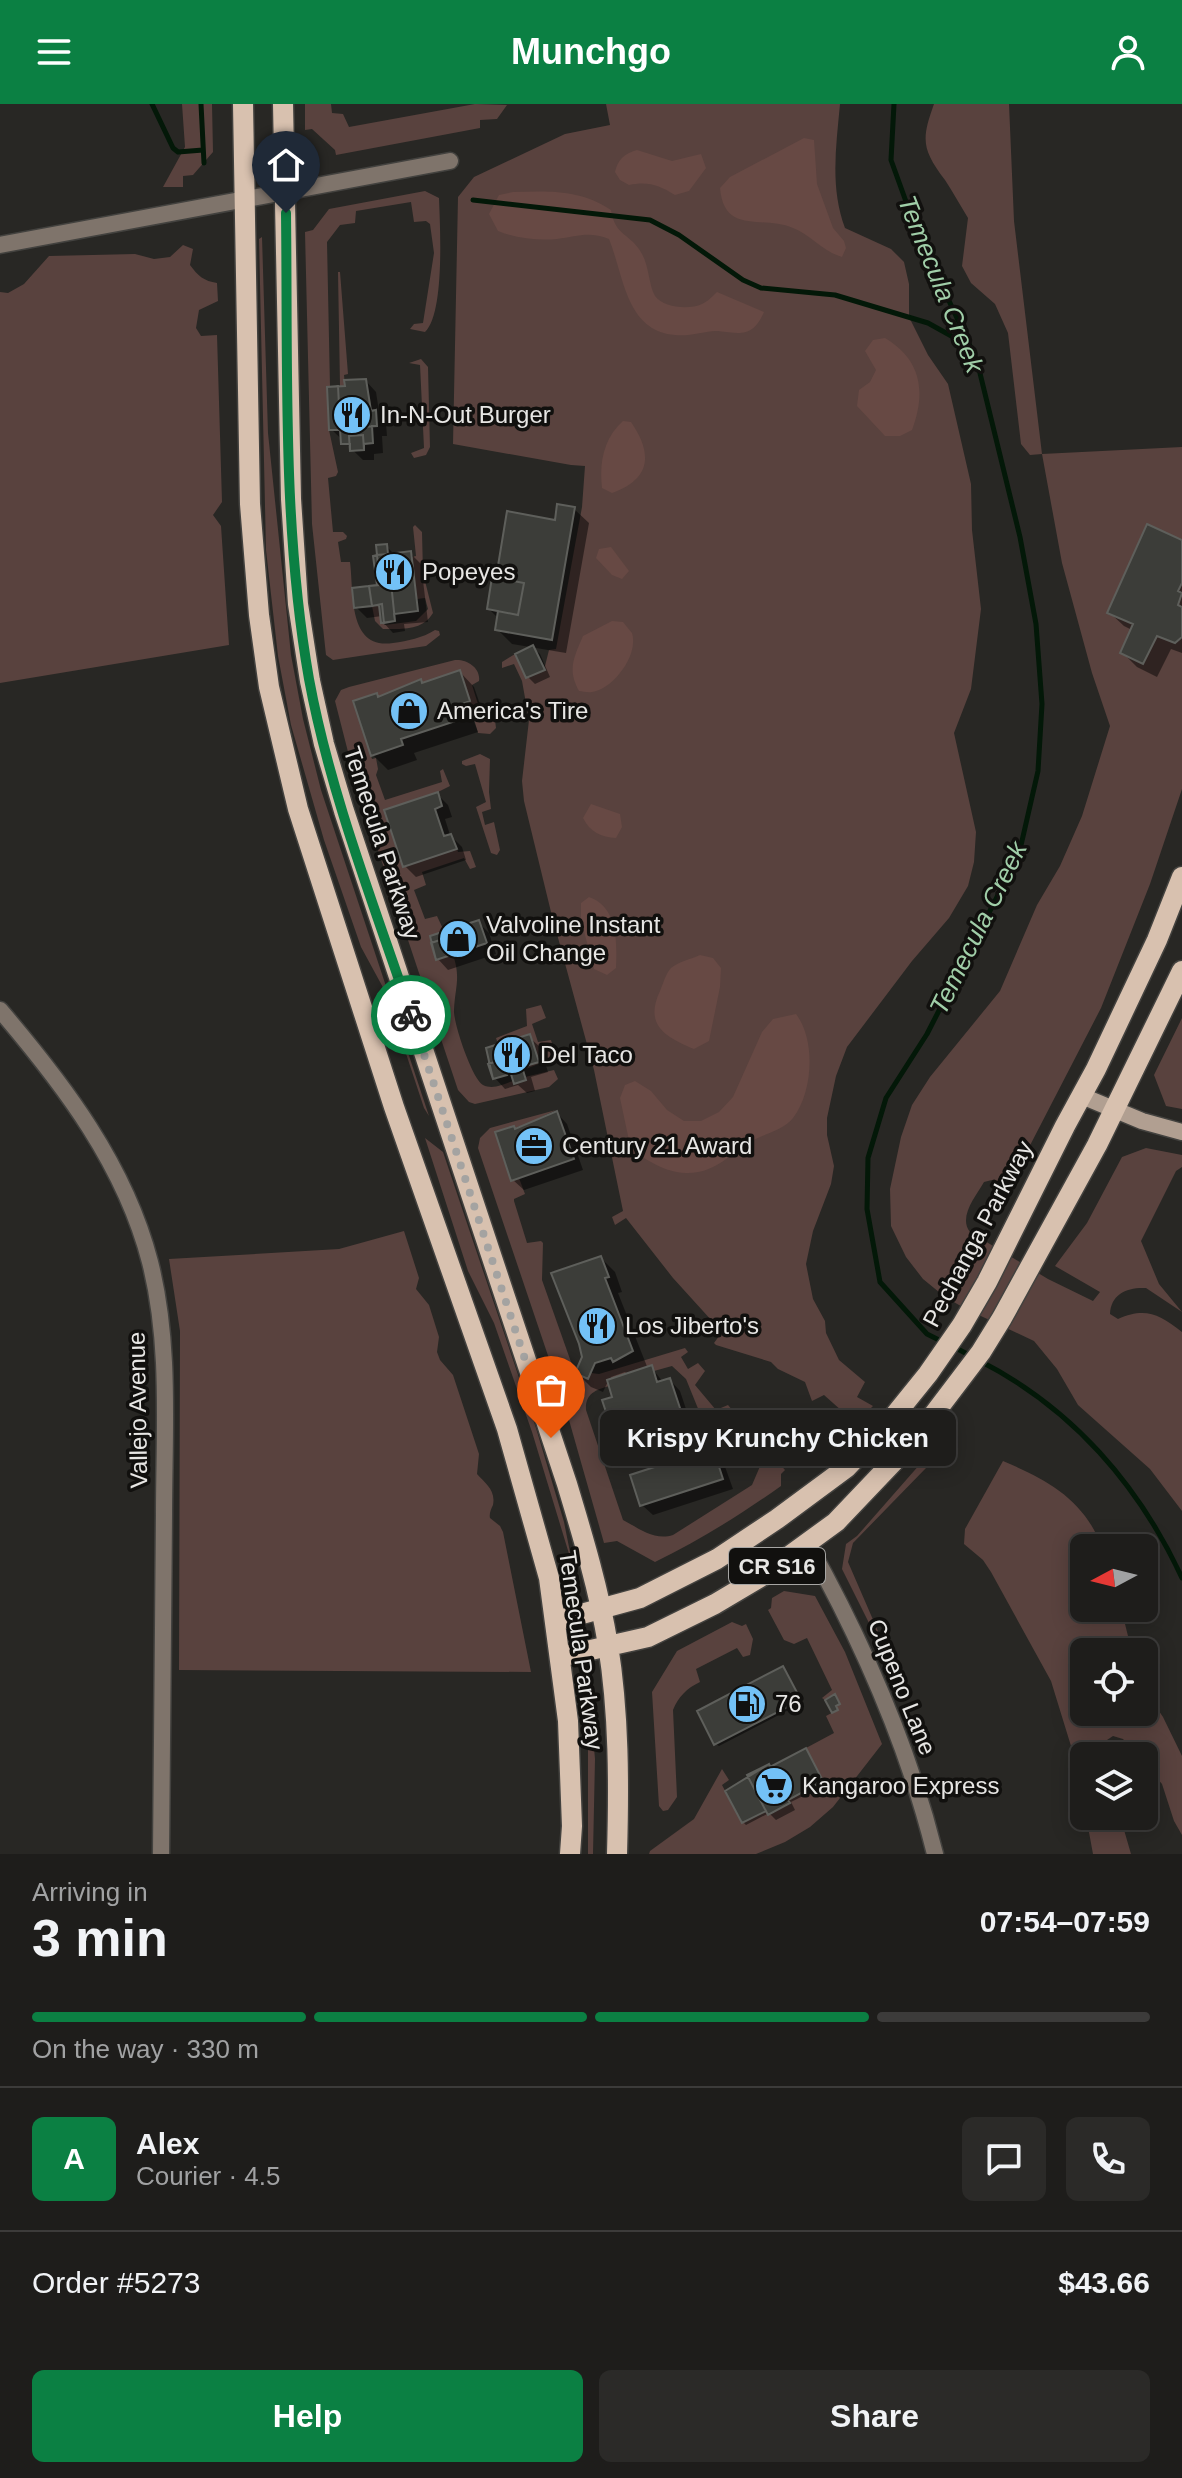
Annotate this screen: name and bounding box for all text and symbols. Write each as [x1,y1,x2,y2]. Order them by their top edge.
icon: menu [32,30,76,74]
icon: person [1106,30,1150,74]
text: Munchgo [511,31,671,72]
pin [252,131,320,213]
icon: home [264,143,308,187]
water label: Temecula Creek [892,191,991,379]
restaurant icon: In-N-Out Burger [331,394,373,436]
place label: In-N-Out Burger [380,401,551,428]
restaurant icon: Popeyes [373,551,415,593]
place label: Popeyes [422,558,515,585]
shop icon: America's Tire [388,690,430,732]
place label: America's Tire [437,697,588,724]
street label: Temecula Parkway [339,743,426,943]
water label: Temecula Creek [923,835,1034,1019]
place label: Valvoline Instant Oil Change [486,911,661,966]
shop icon: Valvoline Instant Oil Change [437,918,479,960]
courier [371,975,451,1055]
icon: bike [389,993,433,1037]
restaurant icon: Del Taco [491,1034,533,1076]
place label: Del Taco [540,1041,633,1068]
office icon: Century 21 Award [513,1125,555,1167]
place label: Century 21 Award [562,1132,752,1159]
street label: Pechanga Parkway [917,1136,1038,1331]
restaurant icon: Los Jiberto's [576,1305,618,1347]
place label: Los Jiberto's [625,1312,759,1339]
street label: Vallejo Avenue [123,1331,152,1489]
pin [517,1356,585,1438]
icon: bag [529,1368,573,1412]
callout: Krispy Krunchy Chicken [599,1410,955,1466]
text: Krispy Krunchy Chicken [627,1423,929,1453]
north arrow [1070,1534,1158,1622]
map controls [1070,1534,1158,1830]
street label: Temecula Parkway [554,1548,609,1752]
road number: CR S16 [729,1548,825,1584]
street label: Cupeno Lane [863,1615,942,1759]
button: locate [1070,1638,1158,1726]
fuel station icon: 76 [726,1683,768,1725]
place label: 76 [775,1690,802,1717]
button: layers [1070,1742,1158,1830]
supermarket icon: Kangaroo Express [753,1765,795,1807]
place label: Kangaroo Express [802,1772,999,1799]
text: Arriving in [32,1877,148,1907]
text: 07:54–07:59 [980,1905,1150,1938]
text: 3 min [32,1909,168,1967]
text: On the way · 330 m [32,2034,259,2064]
button: chat [962,2117,1046,2201]
button: phone [1066,2117,1150,2201]
text: Alex [136,2127,199,2160]
text: A [63,2142,85,2175]
text: Courier · 4.5 [136,2161,281,2191]
text: Order #5273 [32,2266,200,2299]
text: $43.66 [1058,2266,1150,2299]
button: Help [32,2370,583,2462]
button: Share [599,2370,1150,2462]

